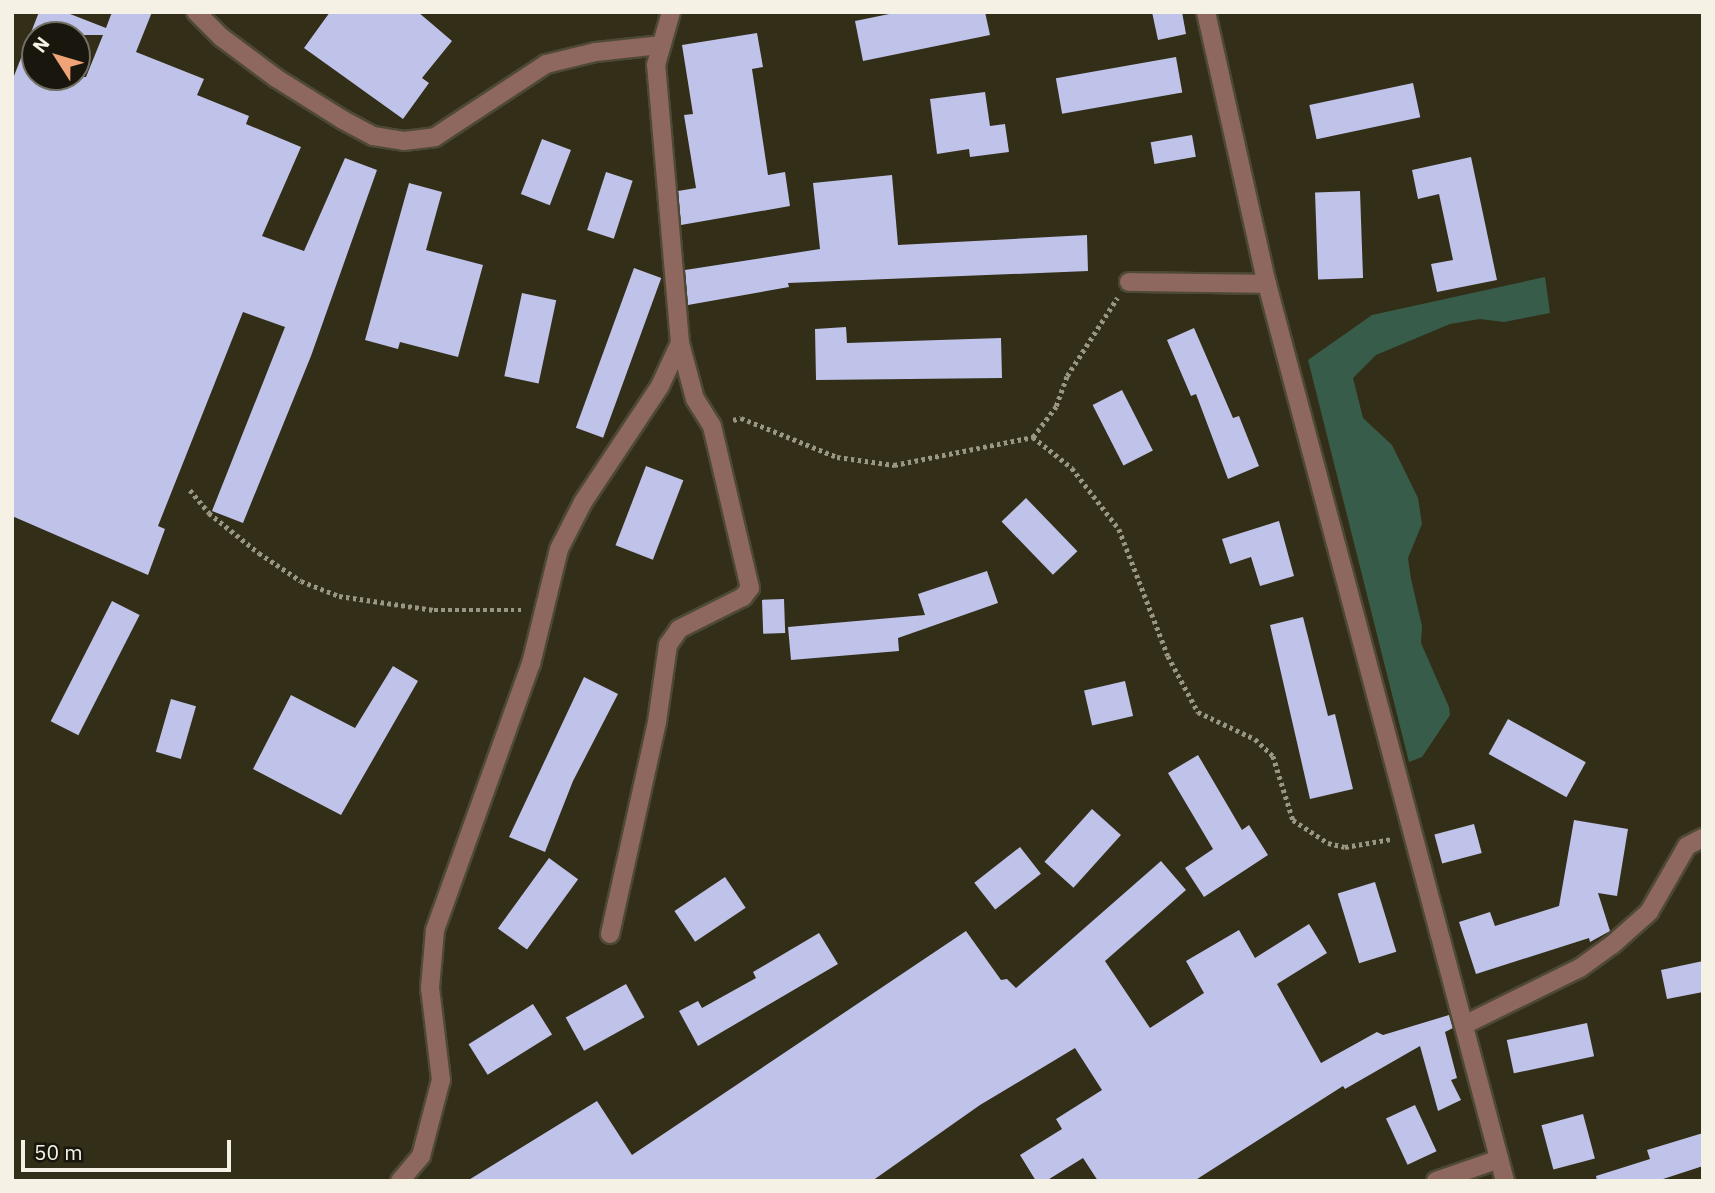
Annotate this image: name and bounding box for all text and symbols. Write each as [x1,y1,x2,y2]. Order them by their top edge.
north arrow [21,21,91,91]
text: N [27,32,55,57]
scale bar [24,1126,234,1170]
text: 50 m [34,1138,83,1166]

